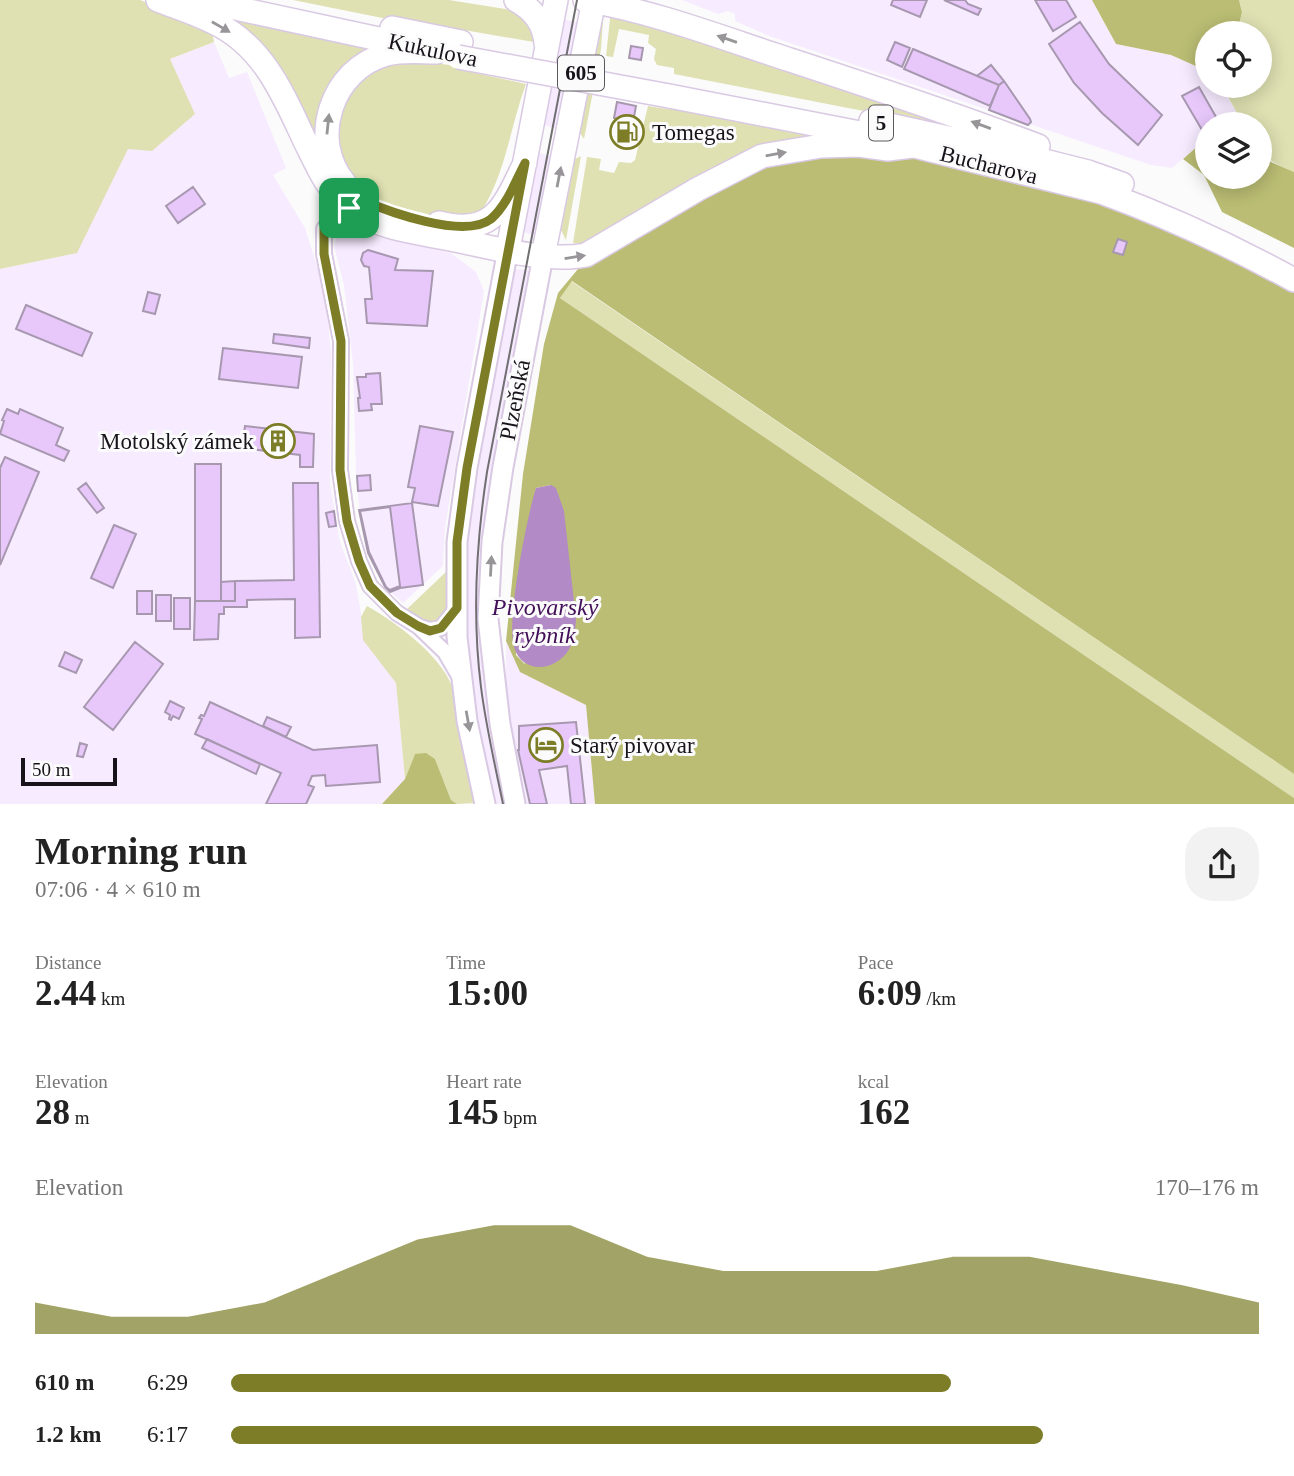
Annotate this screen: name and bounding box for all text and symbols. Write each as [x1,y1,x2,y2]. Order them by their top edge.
one-way arrow [211,21,231,33]
map controls [1195,21,1272,189]
button: locate [1195,21,1272,98]
street label: Kukulova [386,28,480,72]
one-way arrow [717,33,738,44]
road number: 605 [558,56,604,90]
road number: 5 [869,106,893,140]
button: layers [1195,112,1272,189]
one-way arrow [323,113,334,135]
fuel station icon: Tomegas [608,113,646,151]
one-way arrow [970,119,991,130]
place label: Tomegas [652,120,735,145]
street label: Bucharova [938,141,1040,189]
one-way arrow [765,148,787,159]
one-way arrow [554,165,565,187]
pin [319,178,379,238]
icon: arrive [330,189,368,227]
one-way arrow [564,251,586,262]
street label: Plzeňská [495,357,535,443]
building icon: Motolský zámek [259,422,297,460]
place label: Motolský zámek [100,429,254,454]
one-way arrow [485,555,496,577]
water label: Pivovarský rybník [491,594,599,648]
one-way arrow [463,710,474,732]
hotel icon: Starý pivovar [527,726,565,764]
place label: Starý pivovar [570,733,695,758]
scale bar [21,755,117,787]
text: 50 m [32,759,71,780]
button: share [1185,827,1259,901]
text: Morning run [35,830,247,872]
text: 07:06 · 4 × 610 m [35,877,201,902]
text: Distance [35,952,101,973]
text: Time [446,952,486,973]
text: Pace [858,952,894,973]
text: 2.44 [35,974,96,1013]
text: 15:00 [446,974,528,1013]
text: 6:09 [858,974,922,1013]
text: km [96,988,125,1009]
text: /km [922,988,956,1009]
text: Elevation [35,1071,108,1092]
text: Heart rate [446,1071,522,1092]
text: kcal [858,1071,889,1092]
text: 28 [35,1093,70,1132]
text: 145 [446,1093,499,1132]
text: 162 [858,1093,910,1132]
text: m [70,1107,90,1128]
text: bpm [499,1107,537,1128]
text: Elevation [35,1175,123,1200]
text: 170–176 m [1155,1175,1259,1200]
text: 610 m [35,1370,94,1395]
text: 6:29 [147,1370,188,1395]
text: 1.2 km [35,1422,101,1447]
text: 6:17 [147,1422,188,1447]

